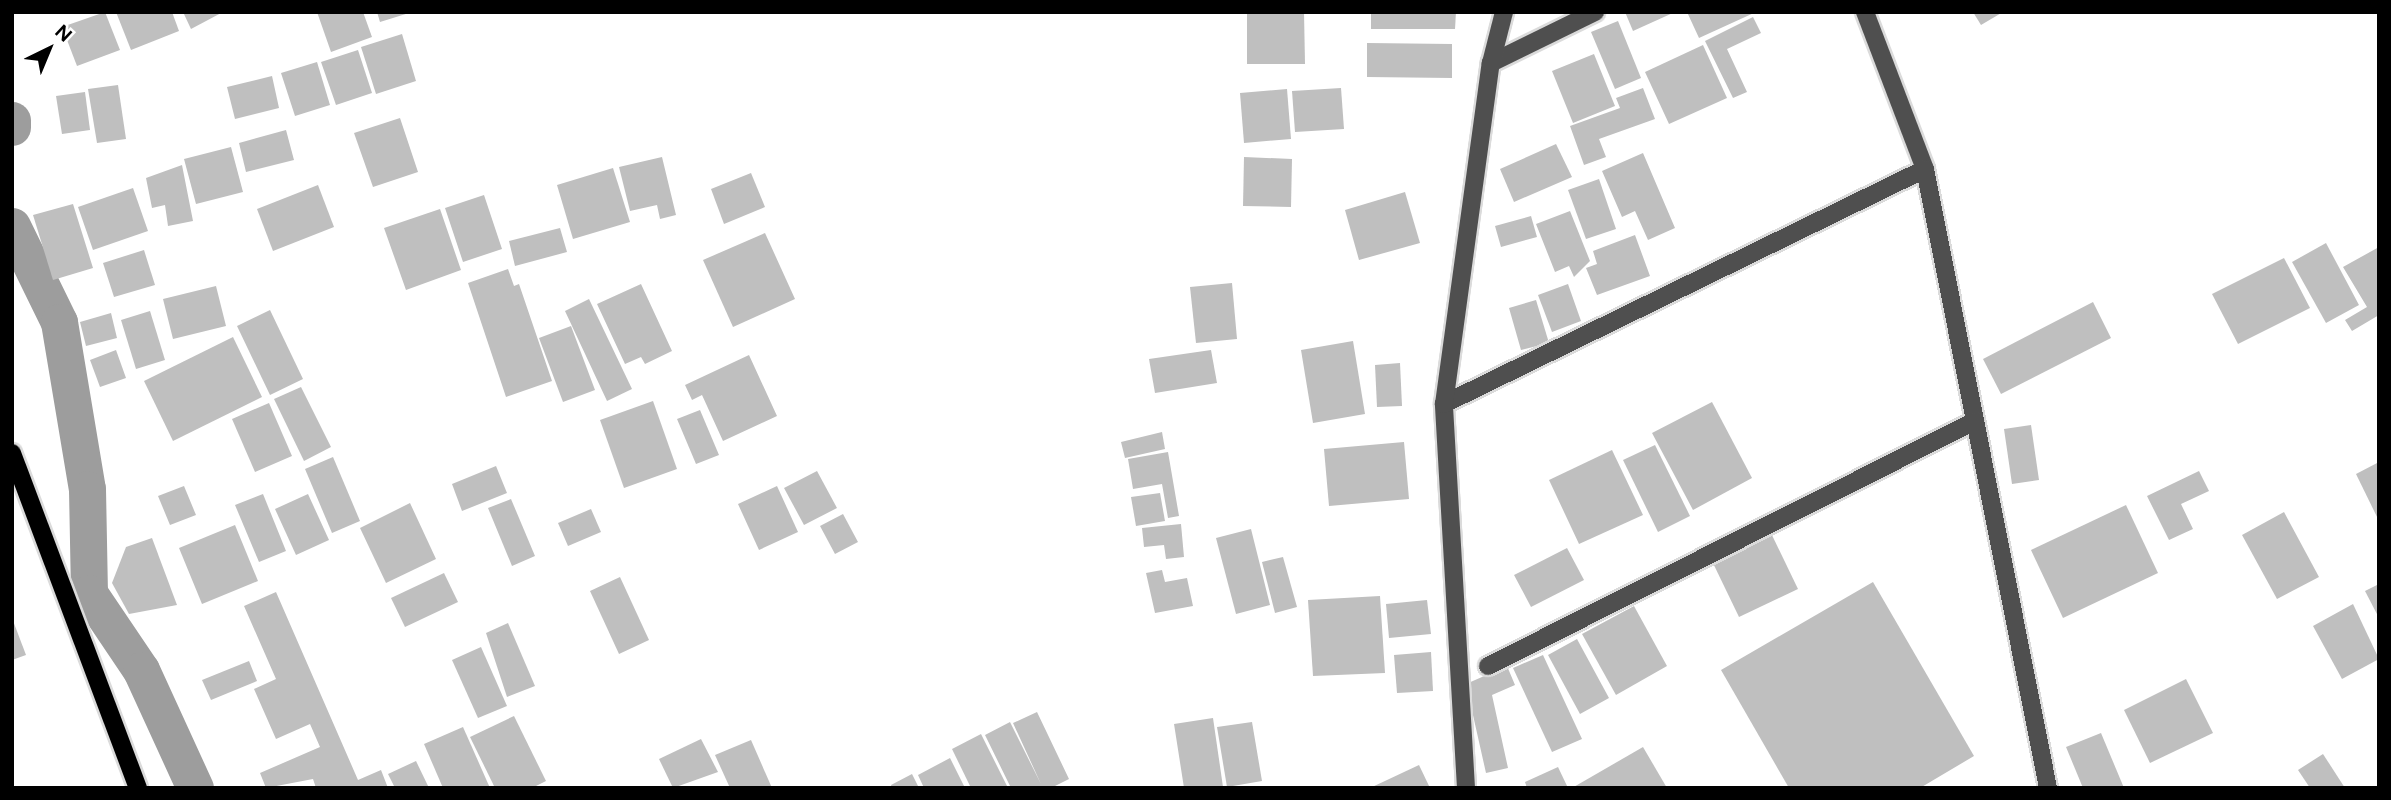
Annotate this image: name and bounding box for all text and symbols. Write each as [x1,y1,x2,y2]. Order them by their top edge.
north arrow [14,14,84,84]
text: N [50,20,77,47]

